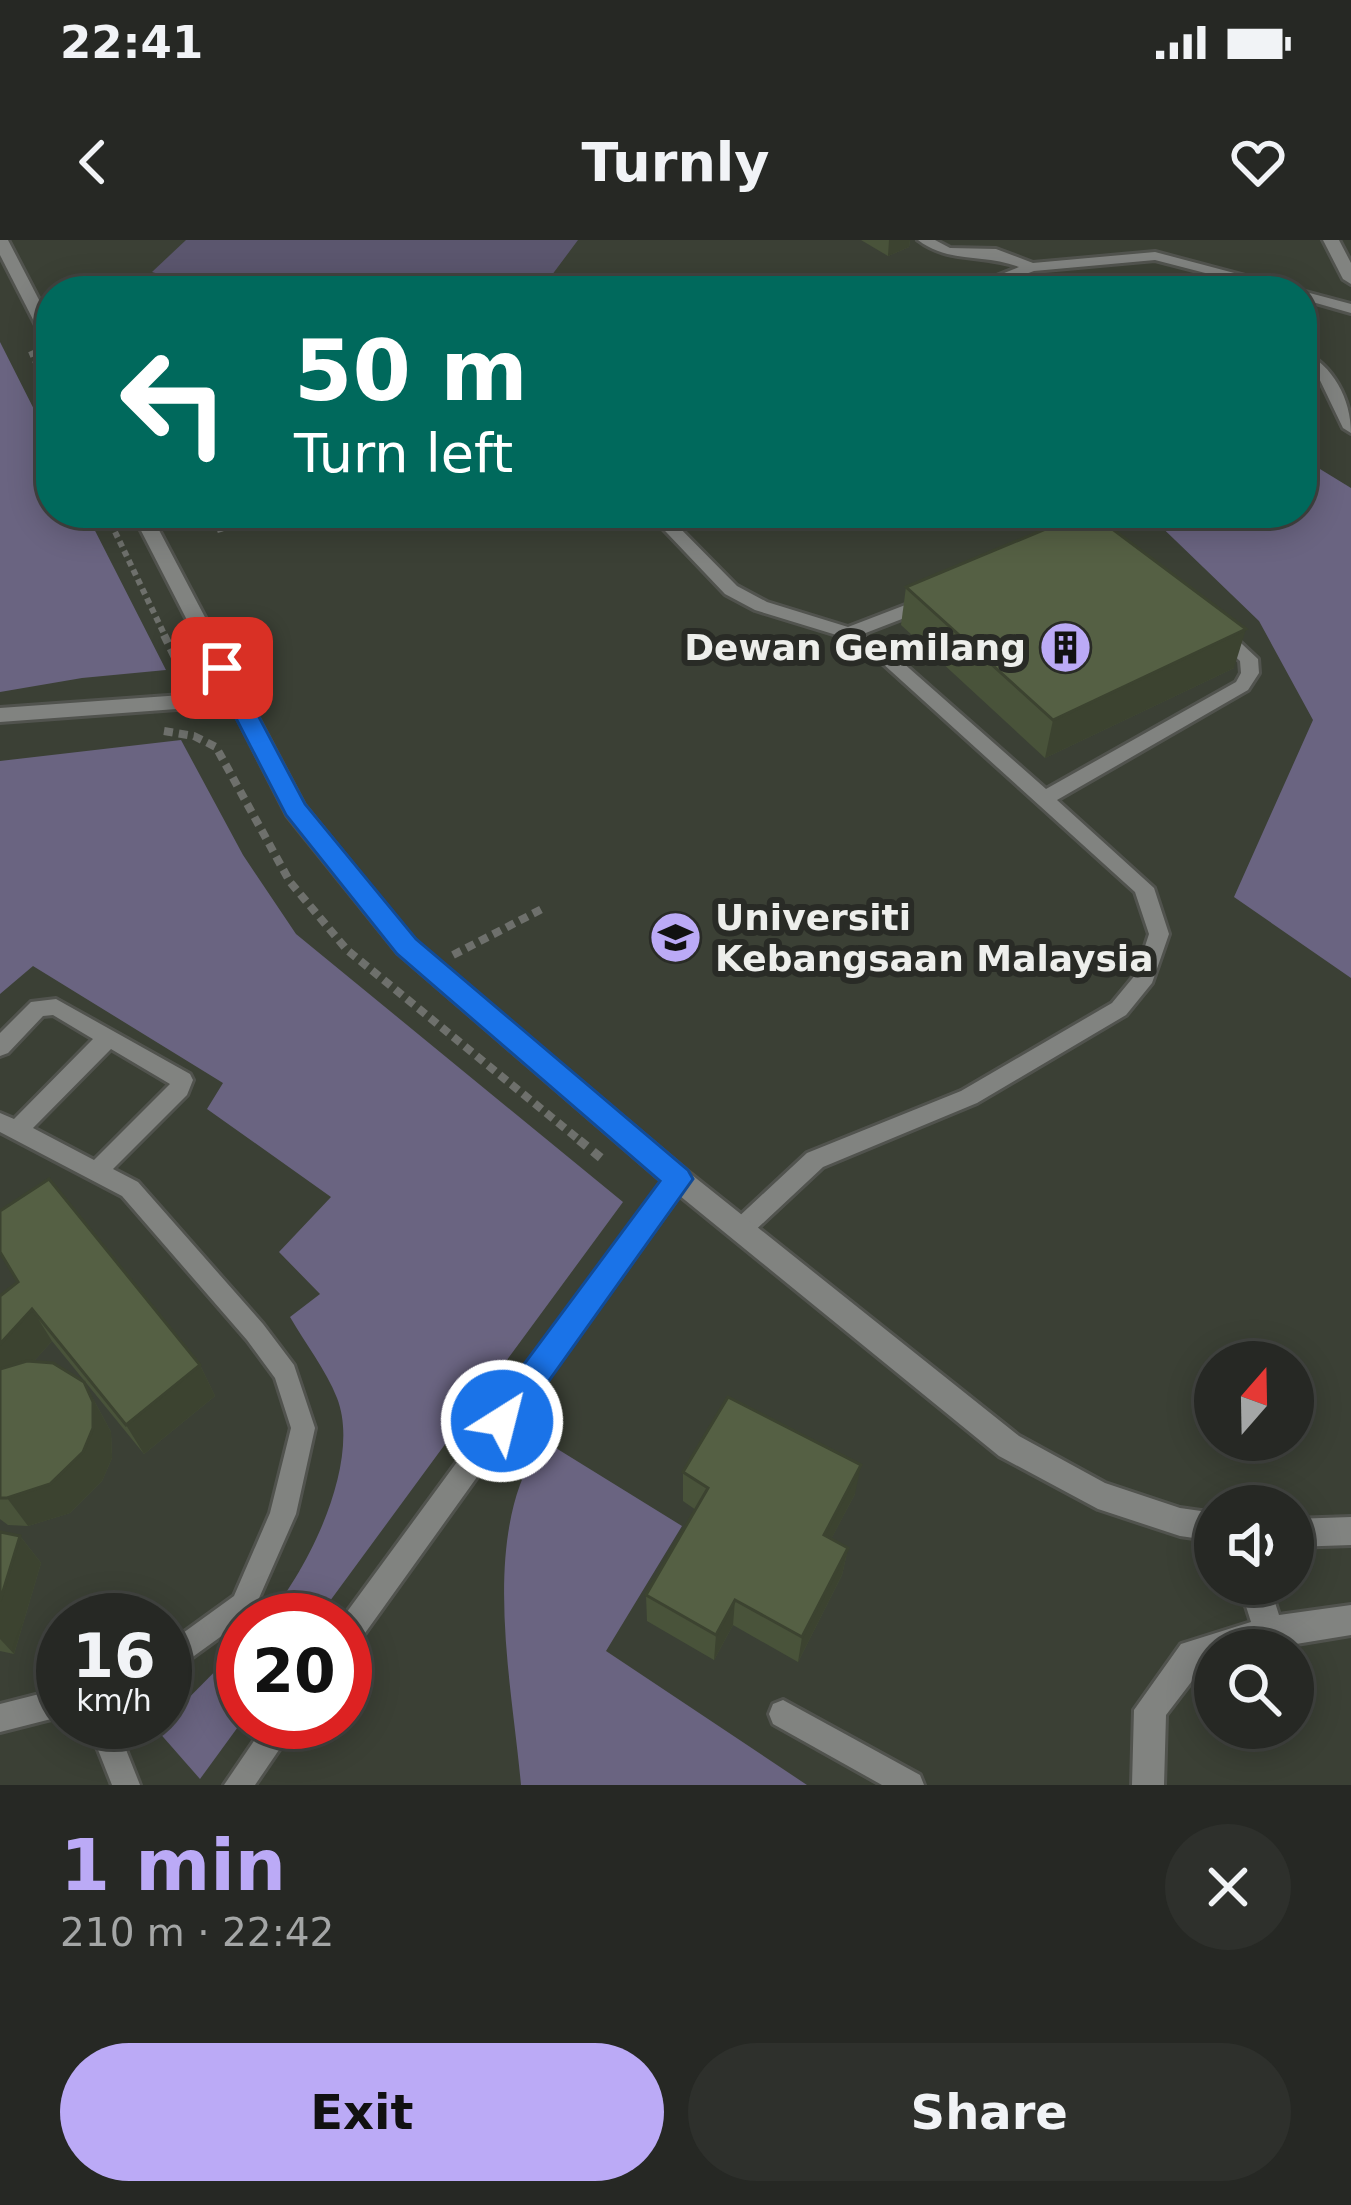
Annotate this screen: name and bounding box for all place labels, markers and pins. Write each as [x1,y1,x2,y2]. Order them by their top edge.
pin [171,617,273,719]
building icon: Dewan Gemilang [1037,619,1093,675]
place label: Dewan Gemilang [684,627,1026,668]
place label: Universiti Kebangsaan Malaysia [715,897,1154,979]
school or university icon: Universiti Kebangsaan Malaysia [648,910,704,966]

